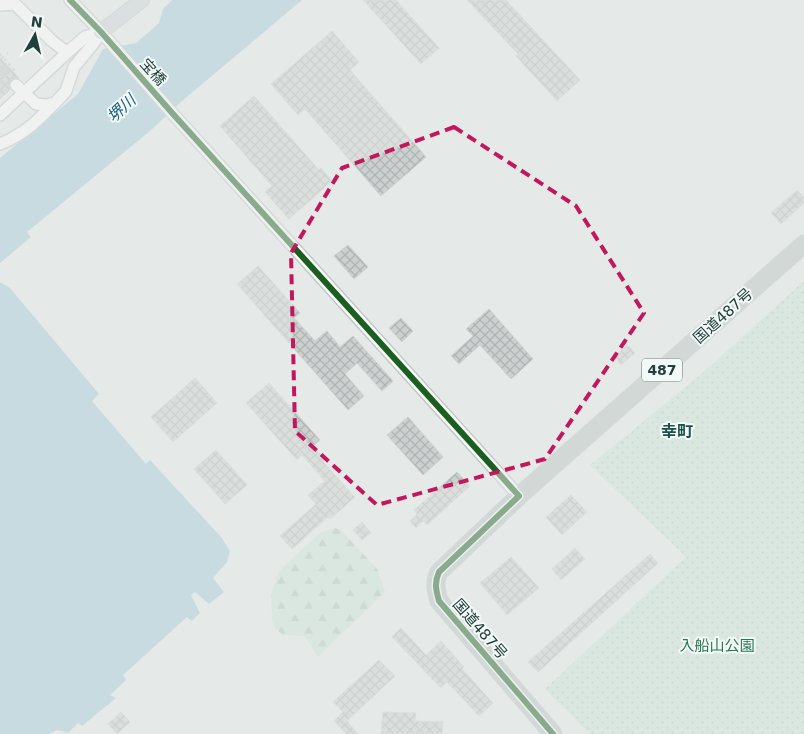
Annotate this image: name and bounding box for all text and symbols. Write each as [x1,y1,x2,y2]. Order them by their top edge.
north arrow [10,10,60,60]
text: N [30,13,44,31]
street label: 宝橋 [136,55,170,89]
water label: 堺川 [103,89,141,126]
street label: 国道487号 [690,285,756,347]
road number: 487 [642,358,682,382]
district label: 幸町 [661,422,693,441]
street label: 国道487号 [449,595,511,663]
park label: 入船山公園 [679,637,755,655]

